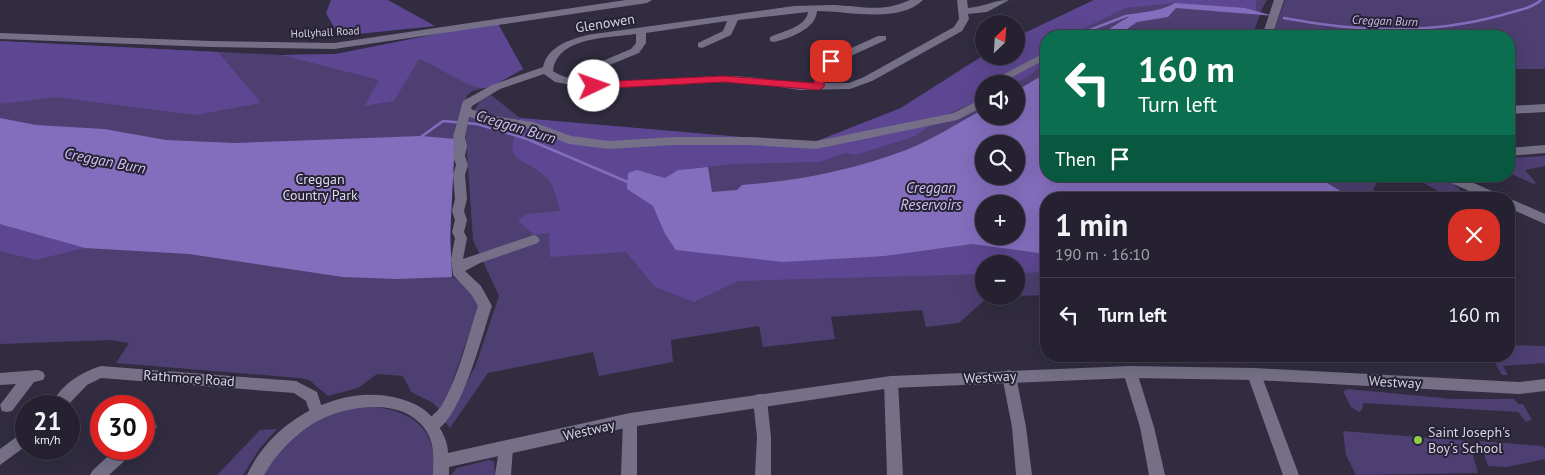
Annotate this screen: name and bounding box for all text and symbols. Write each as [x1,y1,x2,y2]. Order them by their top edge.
street label: Glenowen [574,9,636,37]
water label: Creggan Burn [1352,12,1418,29]
north arrow [975,15,1025,65]
map controls [975,15,1025,305]
street label: Hollyhall Road [290,23,360,41]
pin [810,40,852,82]
text: 160 m [1138,46,1235,92]
icon: arrive [817,47,845,75]
icon: left [1055,50,1120,115]
position arrow [567,59,619,111]
button: sound [975,75,1025,125]
text: Turn left [1138,90,1217,118]
water label: Creggan Burn [474,105,559,148]
button: search [975,135,1025,185]
water label: Creggan Burn [63,143,148,178]
icon: arrive [1106,145,1134,173]
text: Then [1055,147,1096,171]
park label: Creggan Country Park [282,170,358,204]
water label: Creggan Reservoirs [900,178,962,214]
button: + [975,195,1025,245]
text: 1 min [1055,205,1128,244]
button: close [1448,209,1500,261]
text: 190 m · 16:10 [1055,244,1150,264]
button: − [975,255,1025,305]
icon: left [1055,301,1083,329]
text: Turn left [1098,303,1167,327]
text: 160 m [1448,303,1500,327]
street label: Rathmore Road [143,366,235,390]
street label: Westway [963,367,1017,387]
street label: Westway [1368,372,1422,392]
speed limit sign: 30 [90,395,155,460]
text: 21 [33,405,62,437]
street label: Westway [561,415,617,445]
place label: Saint Joseph's Boy's School [1428,423,1510,457]
text: km/h [34,432,61,447]
marker: Saint Joseph's Boy's School [1412,434,1424,446]

